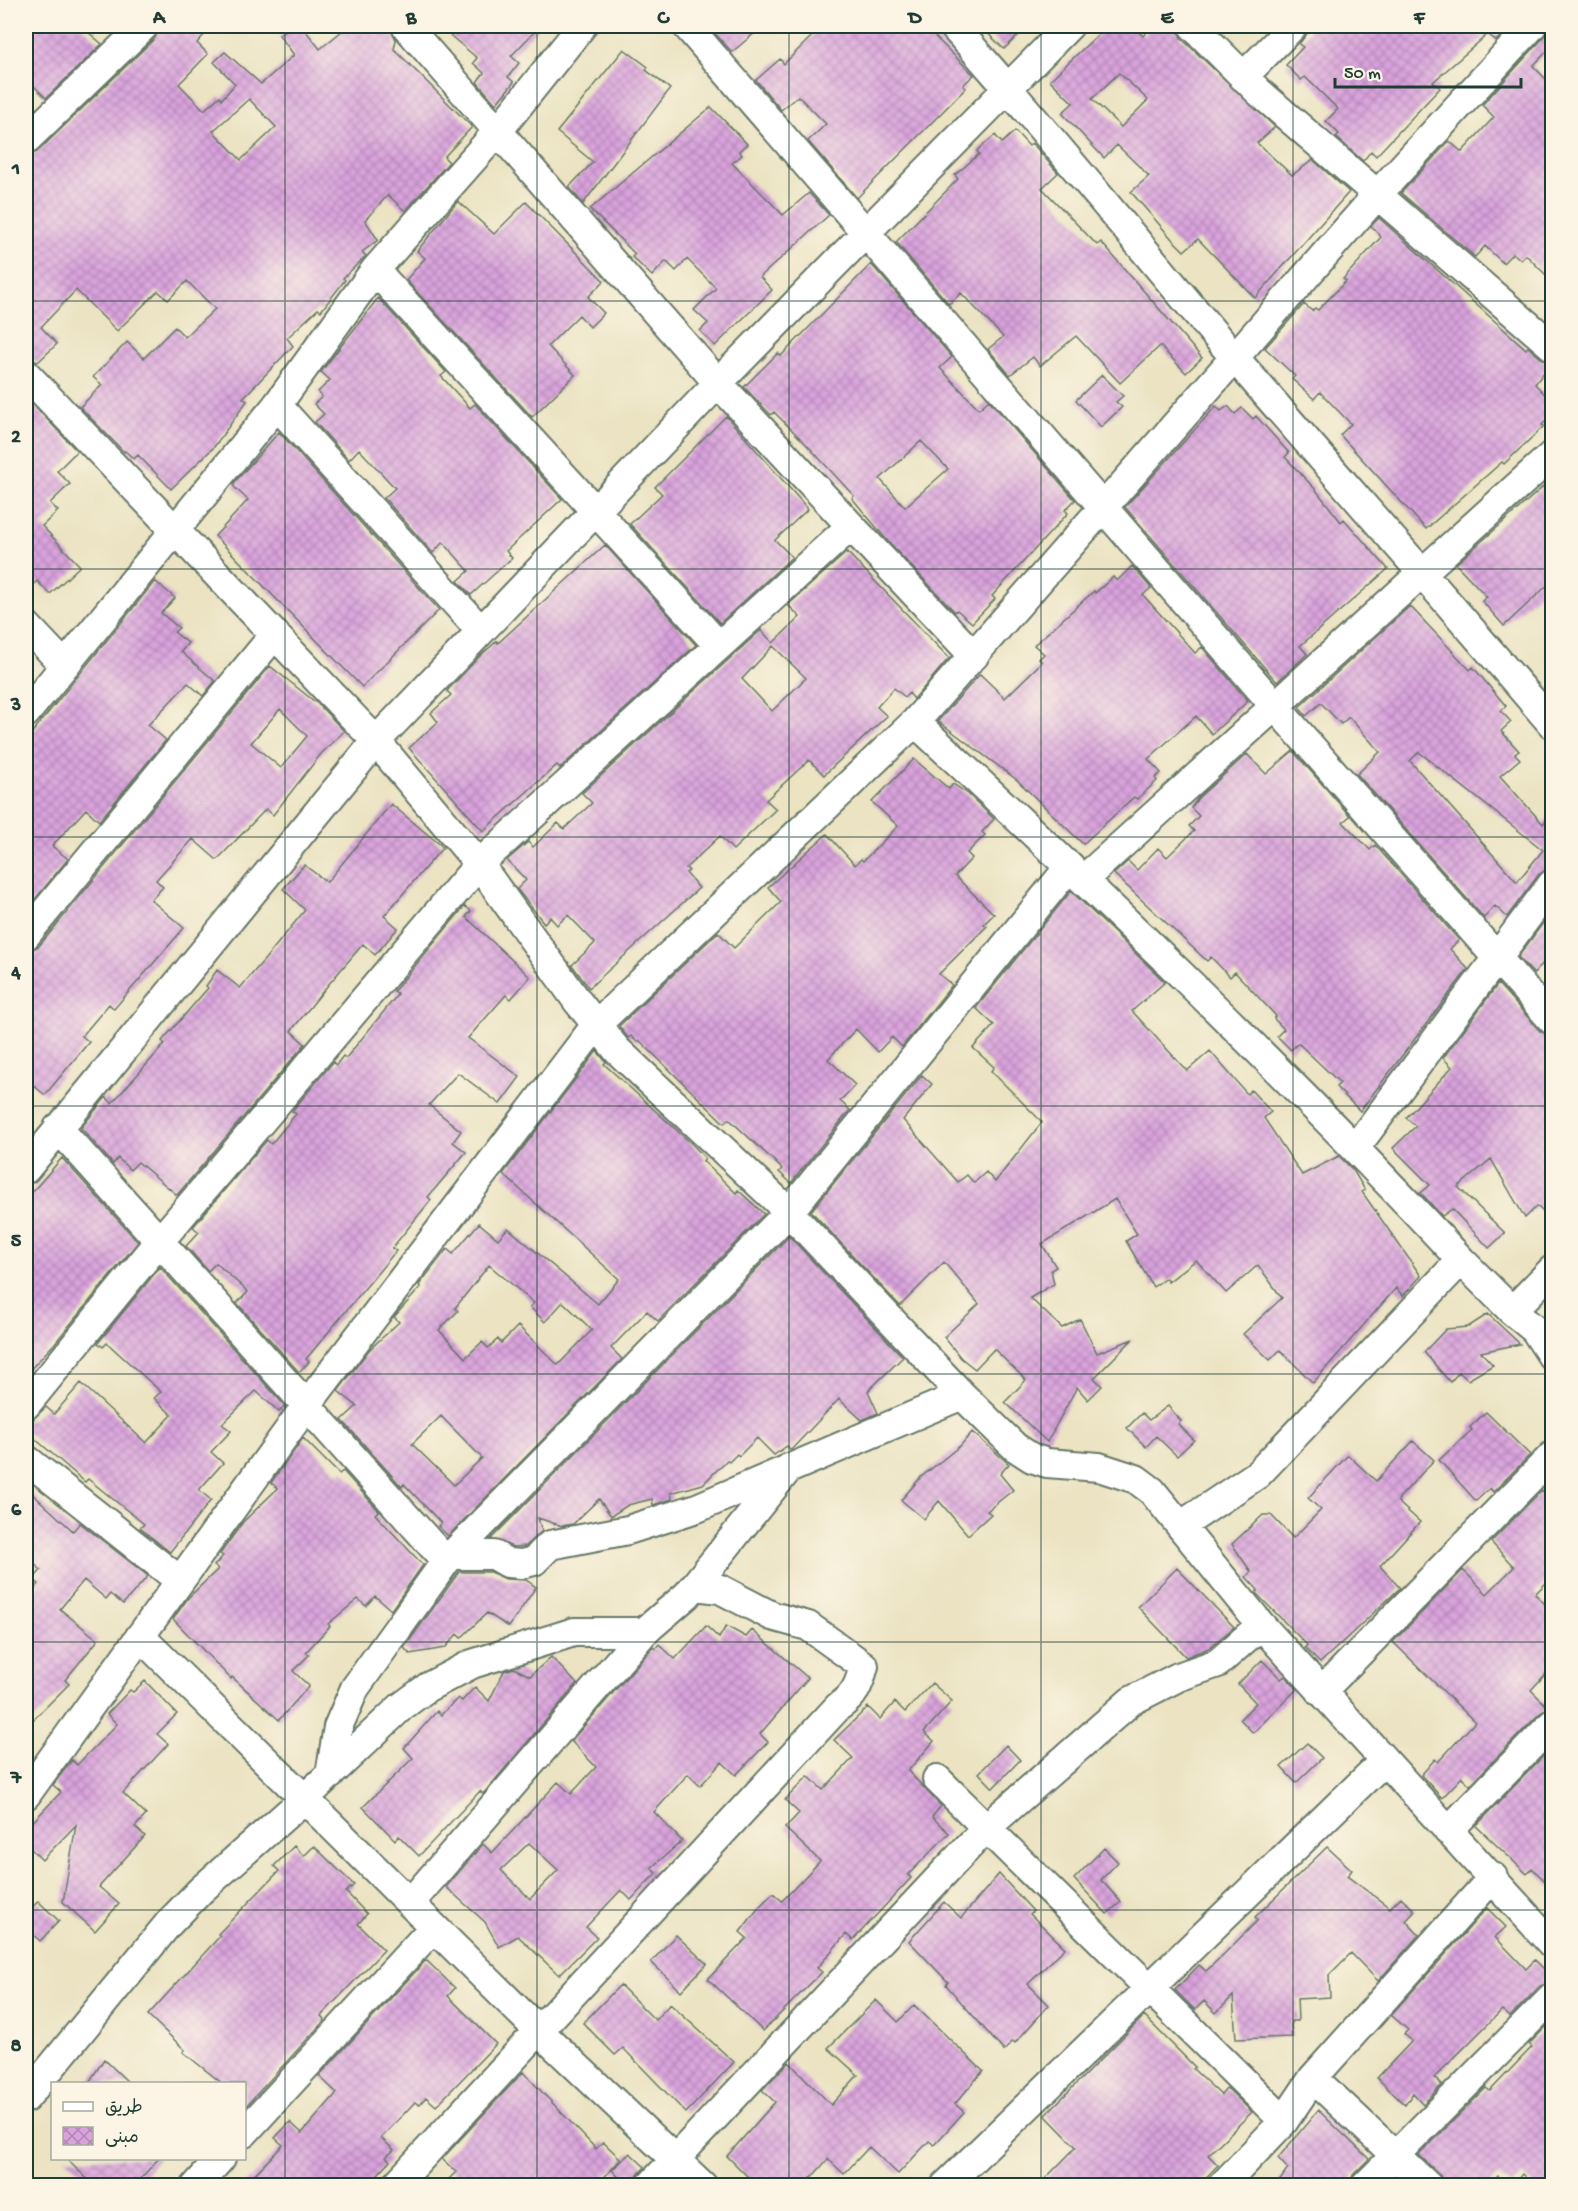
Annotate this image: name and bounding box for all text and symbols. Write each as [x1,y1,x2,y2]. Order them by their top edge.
text: A [152,8,167,31]
text: B [405,8,417,31]
text: C [657,8,671,31]
text: D [906,8,922,31]
text: E [1161,8,1175,31]
text: F [1413,8,1426,31]
scale bar [1335,51,1521,89]
text: 50 m [1344,64,1381,85]
text: 1 [11,159,20,182]
text: 2 [11,427,21,450]
text: 3 [10,695,21,718]
text: 4 [10,963,21,986]
text: 5 [11,1231,22,1254]
text: 6 [11,1500,22,1523]
text: 7 [10,1768,23,1791]
text: 8 [11,2036,22,2059]
legend [51,2082,246,2160]
text: طريق [105,2098,143,2119]
text: مبنى [105,2128,139,2149]

